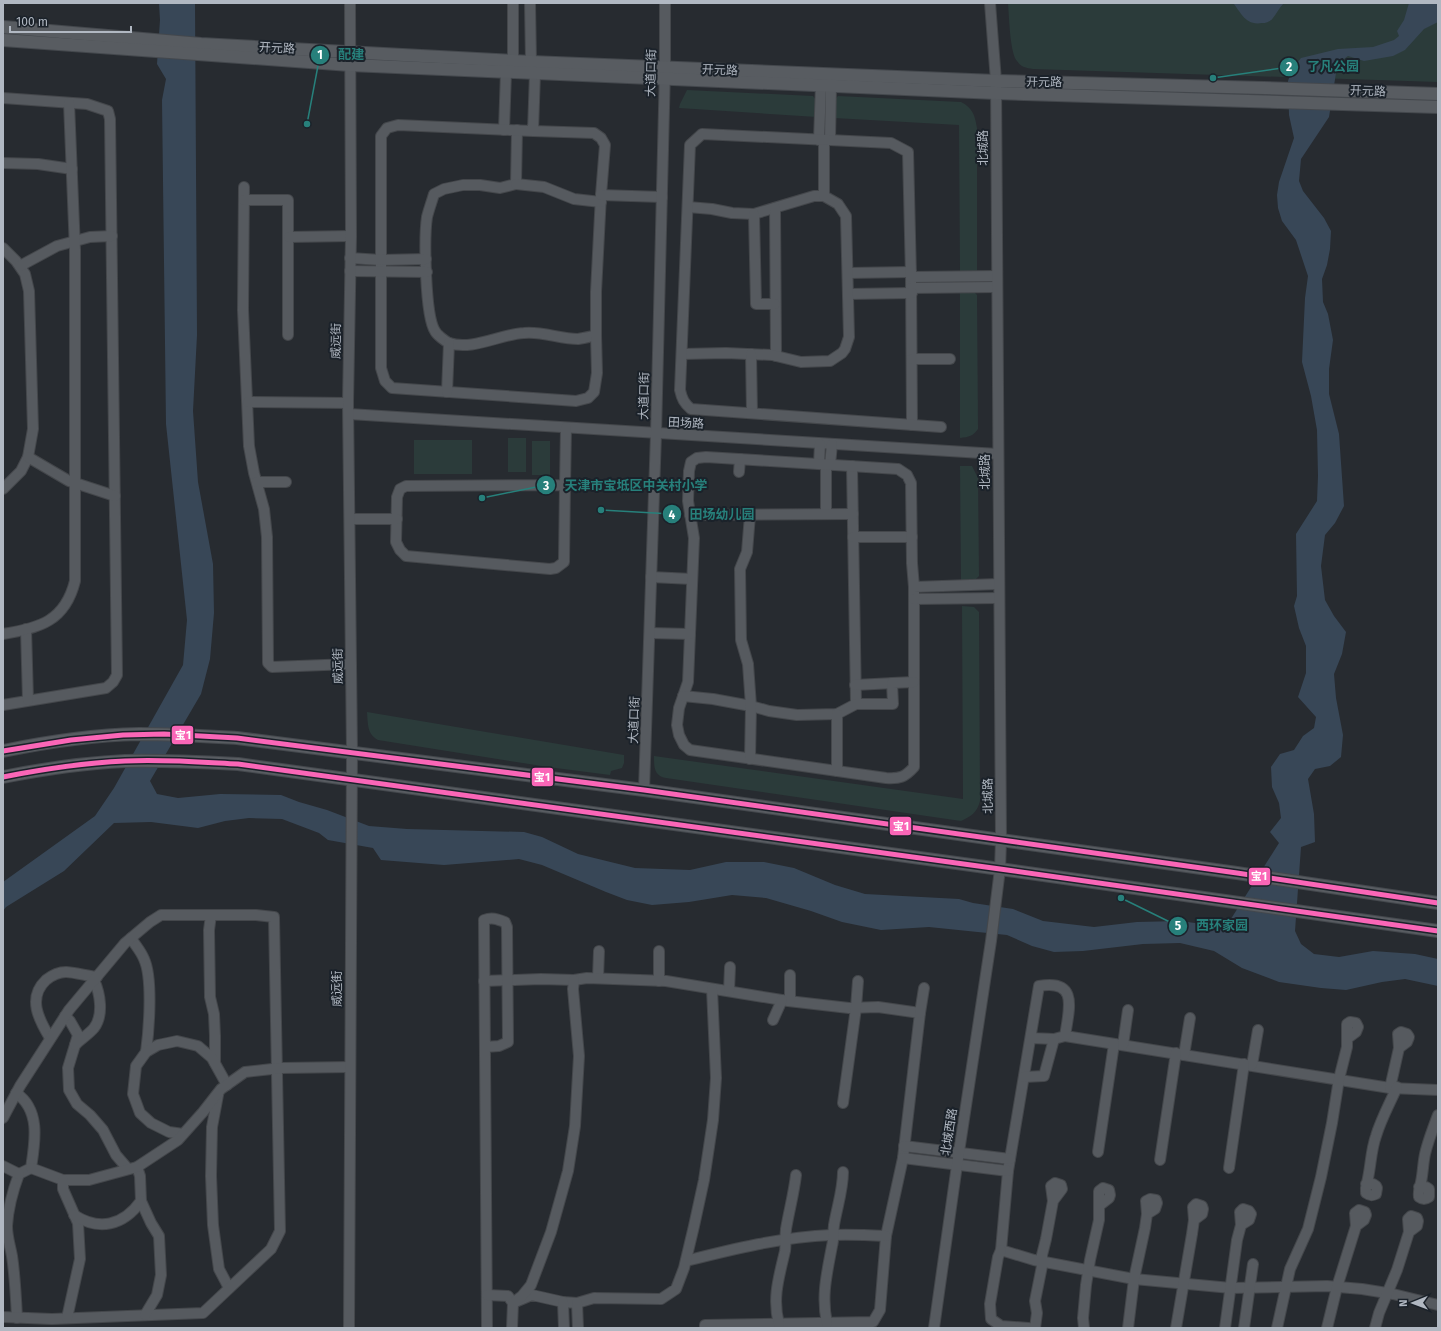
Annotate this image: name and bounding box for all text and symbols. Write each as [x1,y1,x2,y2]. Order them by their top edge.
scale bar [10,8,131,34]
text: 100 m [16,15,48,29]
street label: 开元路 [259,40,295,56]
callout: 配建 [310,42,372,67]
text: 配建 [338,47,364,62]
text: 1 [317,48,323,62]
street label: 大道口街 [644,49,658,97]
callout: 了凡公园 [1279,54,1367,79]
text: 了凡公园 [1307,59,1359,74]
text: 2 [1286,60,1292,74]
street label: 开元路 [702,62,738,78]
street label: 开元路 [1026,75,1062,89]
street label: 开元路 [1350,83,1386,99]
street label: 北城路 [976,130,990,166]
street label: 威远街 [329,323,343,359]
street label: 大道口街 [637,372,651,420]
street label: 田场路 [668,415,704,431]
street label: 北城路 [978,454,992,490]
callout: 天津市宝坻区中关村小学 [536,473,715,498]
text: 天津市宝坻区中关村小学 [564,478,708,493]
text: 3 [542,479,549,493]
callout: 田场幼儿园 [662,502,763,527]
text: 田场幼儿园 [689,507,755,522]
text: 4 [669,508,676,522]
street label: 威远街 [331,648,345,684]
street label: 大道口街 [626,696,642,744]
line badge: 宝1 [171,725,194,745]
text: 宝1 [175,729,191,742]
line badge: 宝1 [531,767,554,787]
text: 宝1 [534,771,550,784]
street label: 北城路 [981,778,995,814]
line badge: 宝1 [889,816,912,836]
text: 宝1 [893,820,909,833]
line badge: 宝1 [1248,867,1271,886]
text: 宝1 [1251,870,1267,883]
callout: 西环家园 [1168,913,1256,938]
text: 西环家园 [1196,918,1248,933]
text: 5 [1175,919,1182,933]
street label: 威远街 [330,971,344,1007]
street label: 北城西路 [938,1107,960,1157]
north arrow [1393,1283,1433,1323]
text: N [1397,1299,1410,1307]

